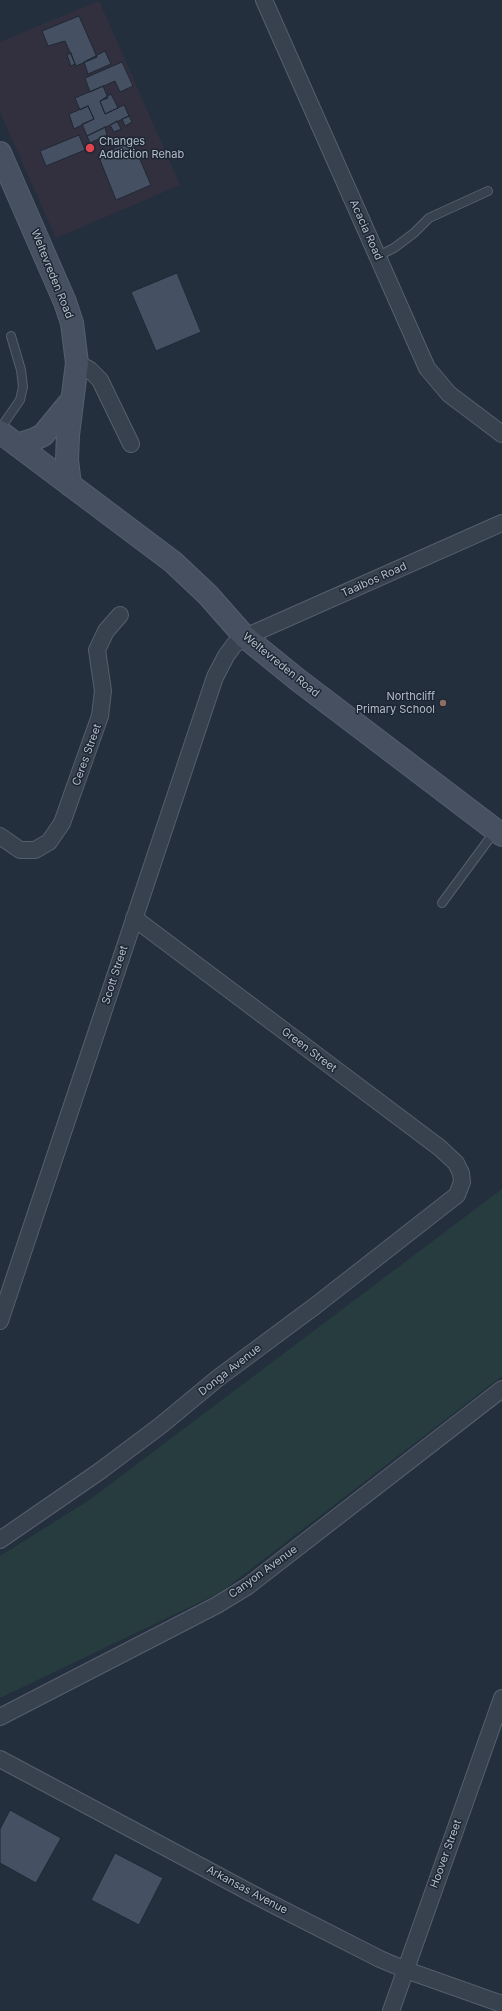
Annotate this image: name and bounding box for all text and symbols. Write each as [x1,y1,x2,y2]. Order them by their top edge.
place label: Changes Addiction Rehab [99,135,184,161]
marker: Changes Addiction Rehab [84,142,96,154]
street label: Acacia Road [347,198,385,262]
street label: Weltevreden Road [28,227,76,321]
street label: Taaibos Road [339,560,409,600]
street label: Weltevreden Road [240,630,322,700]
place label: Northcliff Primary School [356,690,435,716]
marker: Northcliff Primary School [438,698,448,708]
street label: Ceres Street [70,722,104,788]
street label: Scott Street [99,944,131,1006]
street label: Green Street [279,1025,339,1075]
street label: Donga Avenue [196,1341,264,1399]
street label: Canyon Avenue [226,1543,300,1601]
street label: Hoover Street [428,1818,464,1890]
street label: Arkansas Avenue [204,1863,290,1917]

